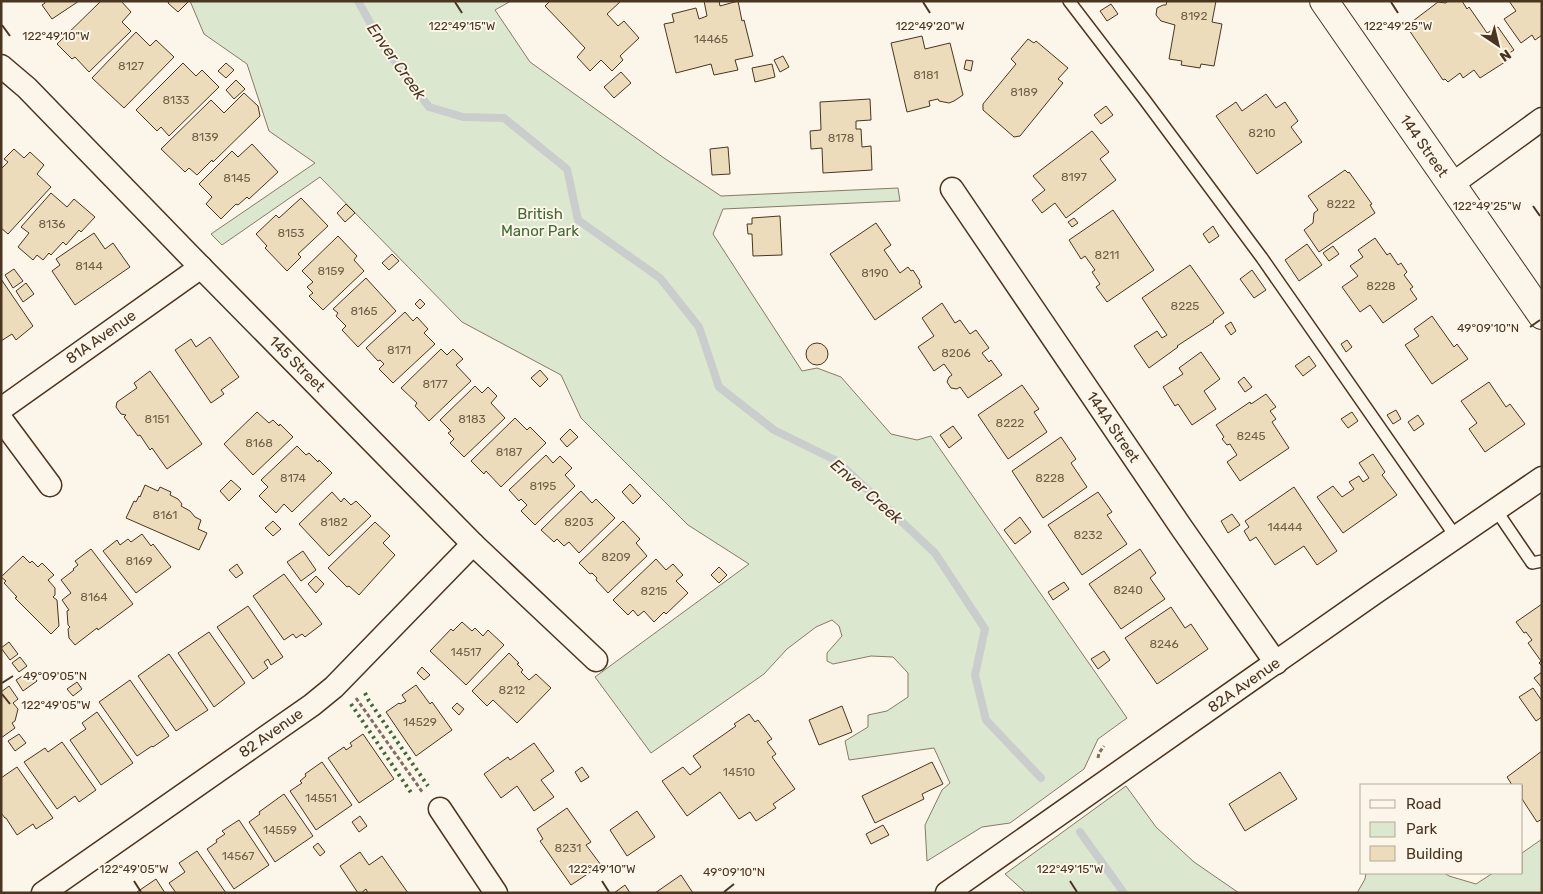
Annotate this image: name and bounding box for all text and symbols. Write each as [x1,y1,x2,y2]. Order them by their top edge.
house number: 8192 [1181,9,1207,23]
water label: Enver Creek [363,19,430,104]
text: 122°49'15"W [429,19,496,33]
text: 122°49'20"W [895,19,965,33]
text: 122°49'25"W [1364,19,1433,33]
north arrow [1473,20,1523,70]
text: 122°49'10"W [22,29,90,43]
house number: 14465 [694,32,728,46]
text: N [1496,45,1514,65]
house number: 8127 [118,59,144,73]
house number: 8181 [913,68,939,82]
house number: 8189 [1010,85,1038,99]
house number: 8133 [162,93,190,107]
street label: 144 Street [1396,111,1452,181]
house number: 8210 [1248,126,1276,140]
house number: 8139 [191,130,219,144]
house number: 8178 [828,131,854,145]
house number: 8197 [1061,170,1087,184]
house number: 8145 [223,171,251,185]
house number: 8222 [1327,197,1355,211]
text: 122°49'25"W [1453,199,1522,213]
park label: British Manor Park [501,205,579,240]
house number: 8136 [38,217,66,231]
house number: 8153 [277,226,305,240]
house number: 8211 [1095,248,1119,262]
house number: 8144 [75,259,103,273]
house number: 8159 [317,264,345,278]
house number: 8190 [861,266,889,280]
house number: 8228 [1366,279,1396,293]
house number: 8225 [1171,299,1199,313]
house number: 8165 [350,304,378,318]
street label: 81A Avenue [62,306,140,368]
text: 49°09'10"N [1457,321,1519,335]
street label: 145 Street [265,332,329,396]
house number: 8171 [387,343,411,357]
house number: 8206 [941,346,971,360]
house number: 8177 [422,377,448,391]
street label: 144A Street [1083,388,1143,466]
house number: 8151 [145,412,169,426]
house number: 8183 [458,412,486,426]
house number: 8222 [996,416,1024,430]
house number: 8245 [1236,429,1266,443]
house number: 8168 [245,436,273,450]
house number: 8187 [496,445,522,459]
water label: Enver Creek [827,455,907,528]
house number: 8174 [280,471,307,485]
house number: 8228 [1035,471,1065,485]
house number: 8195 [529,479,557,493]
house number: 8161 [153,508,177,522]
house number: 8182 [320,515,348,529]
house number: 8203 [564,515,594,529]
house number: 14444 [1268,520,1303,534]
house number: 8232 [1074,528,1102,542]
house number: 8209 [601,550,631,564]
house number: 8169 [125,554,153,568]
house number: 8240 [1113,583,1143,597]
house number: 8215 [641,584,667,598]
house number: 8164 [80,590,108,604]
house number: 8246 [1149,637,1179,651]
house number: 14517 [451,645,481,659]
street label: 82A Avenue [1205,654,1283,716]
text: 49°09'05"N [23,669,87,683]
house number: 8212 [499,683,525,697]
text: 122°49'05"W [21,698,91,712]
street label: 82 Avenue [235,704,307,762]
house number: 14529 [403,715,437,729]
house number: 14510 [723,765,755,779]
legend [1360,784,1523,874]
house number: 14551 [305,791,337,805]
text: Road [1406,795,1442,813]
text: Park [1406,820,1437,838]
house number: 14559 [263,823,297,837]
house number: 8231 [555,841,581,855]
text: Building [1406,845,1463,863]
house number: 14567 [222,849,254,863]
text: 122°49'05"W [99,862,169,876]
text: 122°49'10"W [568,862,636,876]
text: 122°49'15"W [1037,862,1104,876]
text: 49°09'10"N [703,865,765,879]

